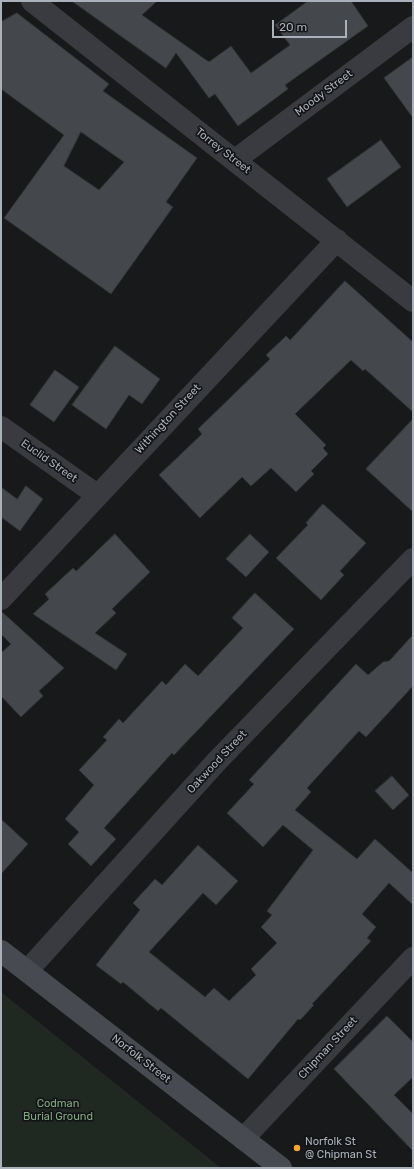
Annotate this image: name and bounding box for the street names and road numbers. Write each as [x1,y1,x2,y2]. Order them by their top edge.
street label: Moody Street [293,67,355,119]
street label: Torrey Street [193,125,253,177]
street label: Withington Street [132,382,204,456]
street label: Euclid Street [18,437,80,485]
street label: Oakwood Street [184,728,250,796]
street label: Chipman Street [296,1014,360,1082]
street label: Norfolk Street [109,1032,173,1086]

